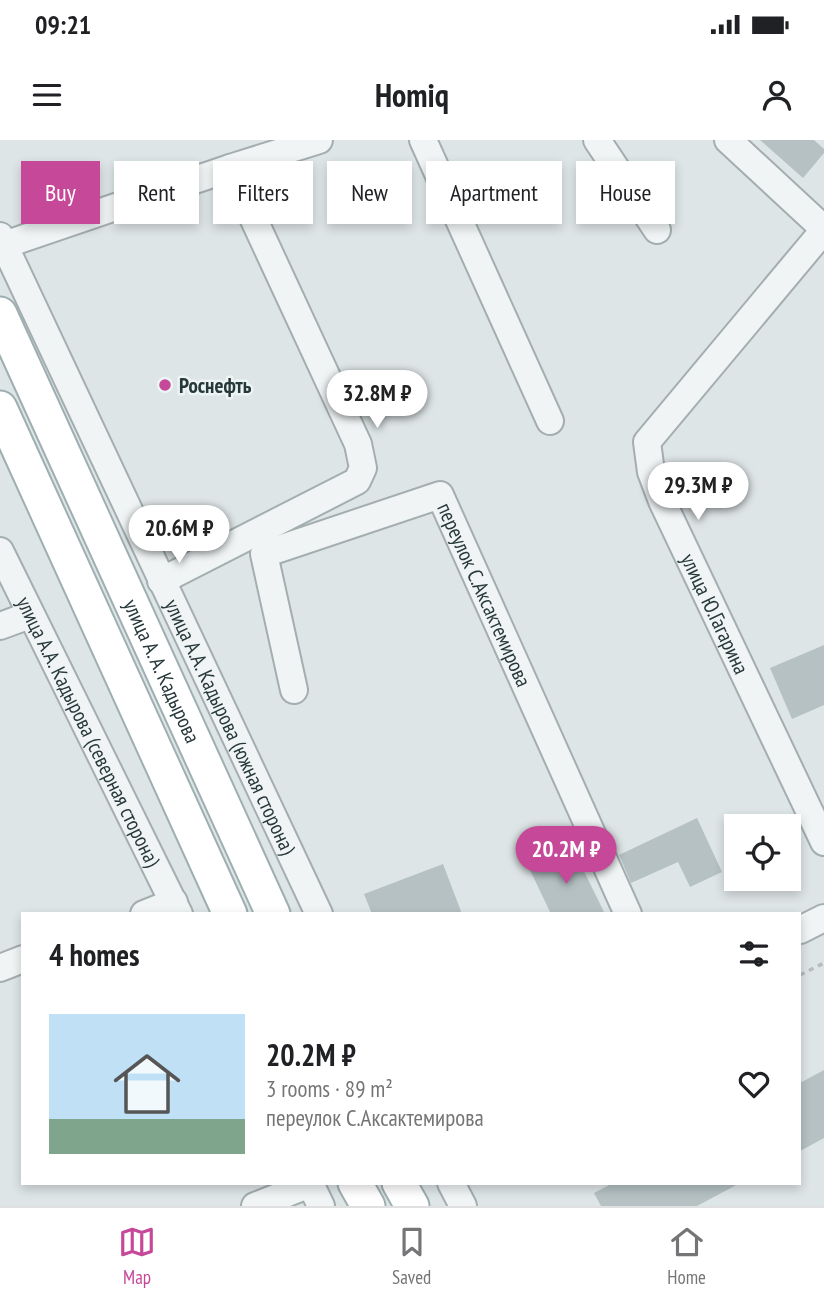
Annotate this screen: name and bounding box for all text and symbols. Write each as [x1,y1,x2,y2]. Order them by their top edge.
text: 09:21 [35,8,91,41]
text: Homiq [375,74,449,116]
icon: menu [28,76,66,114]
icon: person [758,76,796,114]
chip: Buy [21,161,100,224]
chip: Rent [114,161,199,224]
chip: Filters [213,161,313,224]
chip: New [327,161,412,224]
chip: Apartment [426,161,562,224]
chip: House [576,161,675,224]
pin: 32.8M ₽ [312,370,442,430]
place label: Роснефть [179,372,252,399]
marker: Роснефть [157,377,173,393]
text: 32.8M ₽ [343,378,411,407]
pin: 29.3M ₽ [633,462,763,522]
text: 29.3M ₽ [664,470,732,499]
street label: переулок С.Аксактемирова [432,498,538,691]
pin: 20.6M ₽ [114,506,244,565]
text: 20.6M ₽ [145,513,213,542]
street label: улица Ю.Гагарина [675,549,756,678]
street label: улица А.А. Кадырова (северная сторона) [11,592,167,871]
street label: улица А.А. Кадырова (южная сторона) [159,594,302,859]
street label: улица А. А. Кадырова [118,595,207,747]
map controls [724,814,801,891]
button: locate [724,814,801,891]
pin: 20.2M ₽ [501,826,631,886]
text: 20.2M ₽ [532,834,600,863]
text: 4 homes [49,935,140,974]
icon: filters [735,935,773,973]
text: 20.2M ₽ [266,1035,356,1074]
icon: home [105,1042,189,1126]
icon: heart [735,1065,773,1103]
text: 3 rooms · 89 m² [266,1074,393,1103]
text: переулок С.Аксактемирова [266,1103,484,1132]
tab: Map [118,1223,156,1289]
tab: Saved [392,1223,431,1289]
tab: Home [667,1223,706,1289]

